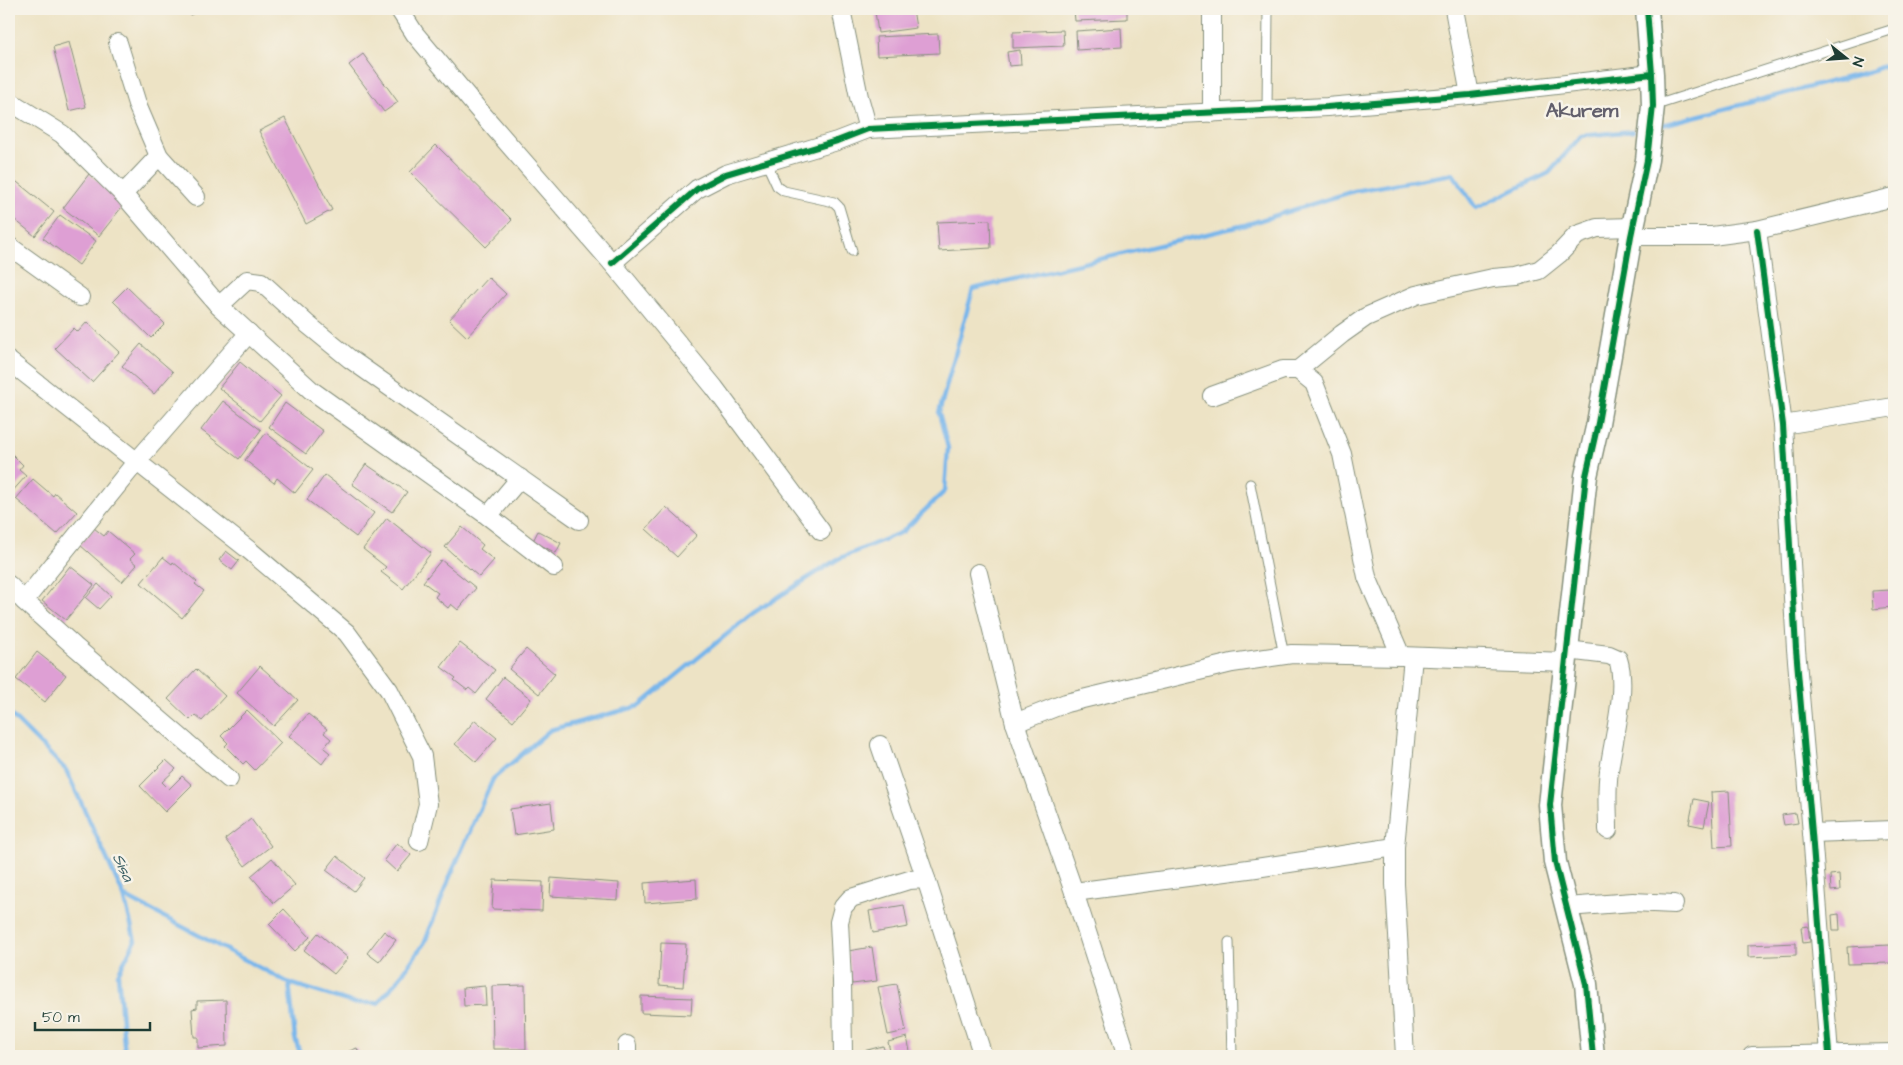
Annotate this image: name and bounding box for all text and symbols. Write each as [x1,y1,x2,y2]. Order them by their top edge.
north arrow [1820,32,1870,82]
text: N [1847,54,1868,69]
district label: Akurem [1546,97,1619,125]
water label: Sisa [107,850,140,886]
scale bar [35,1000,150,1032]
text: 50 m [42,1007,80,1028]

